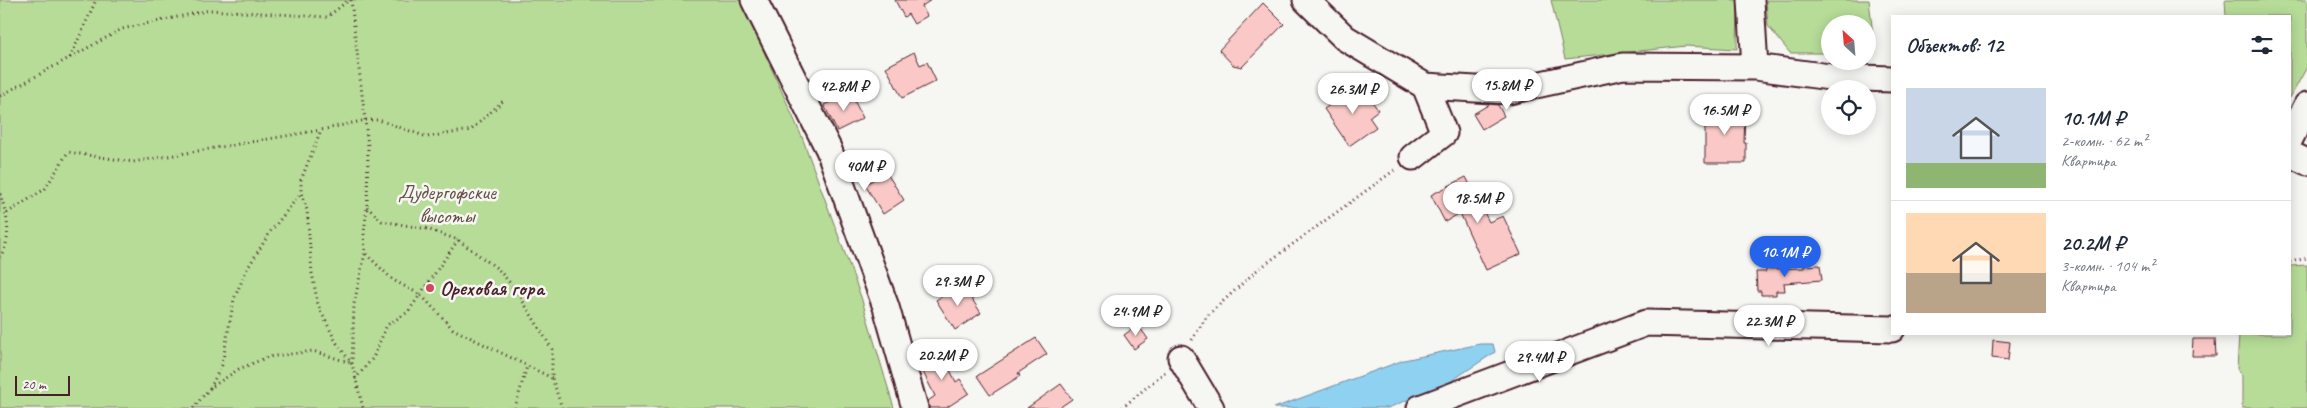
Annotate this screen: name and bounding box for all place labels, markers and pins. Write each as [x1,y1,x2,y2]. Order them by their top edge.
pin: 15.8M ₽ [1461,68,1553,111]
pin: 42.8M ₽ [798,70,890,112]
pin: 26.3M ₽ [1307,72,1399,115]
pin: 16.5M ₽ [1679,94,1771,136]
pin: 40M ₽ [830,150,900,192]
pin: 18.5M ₽ [1432,182,1524,224]
pin: 10.1M ₽ [1739,236,1831,278]
pin: 29.3M ₽ [912,264,1004,307]
place label: Ореховая гора [440,275,546,301]
marker: Ореховая гора [424,282,436,294]
pin: 24.9M ₽ [1090,294,1182,337]
pin: 22.3M ₽ [1723,304,1815,347]
pin: 20.2M ₽ [896,338,988,381]
pin: 29.4M ₽ [1494,340,1586,383]

